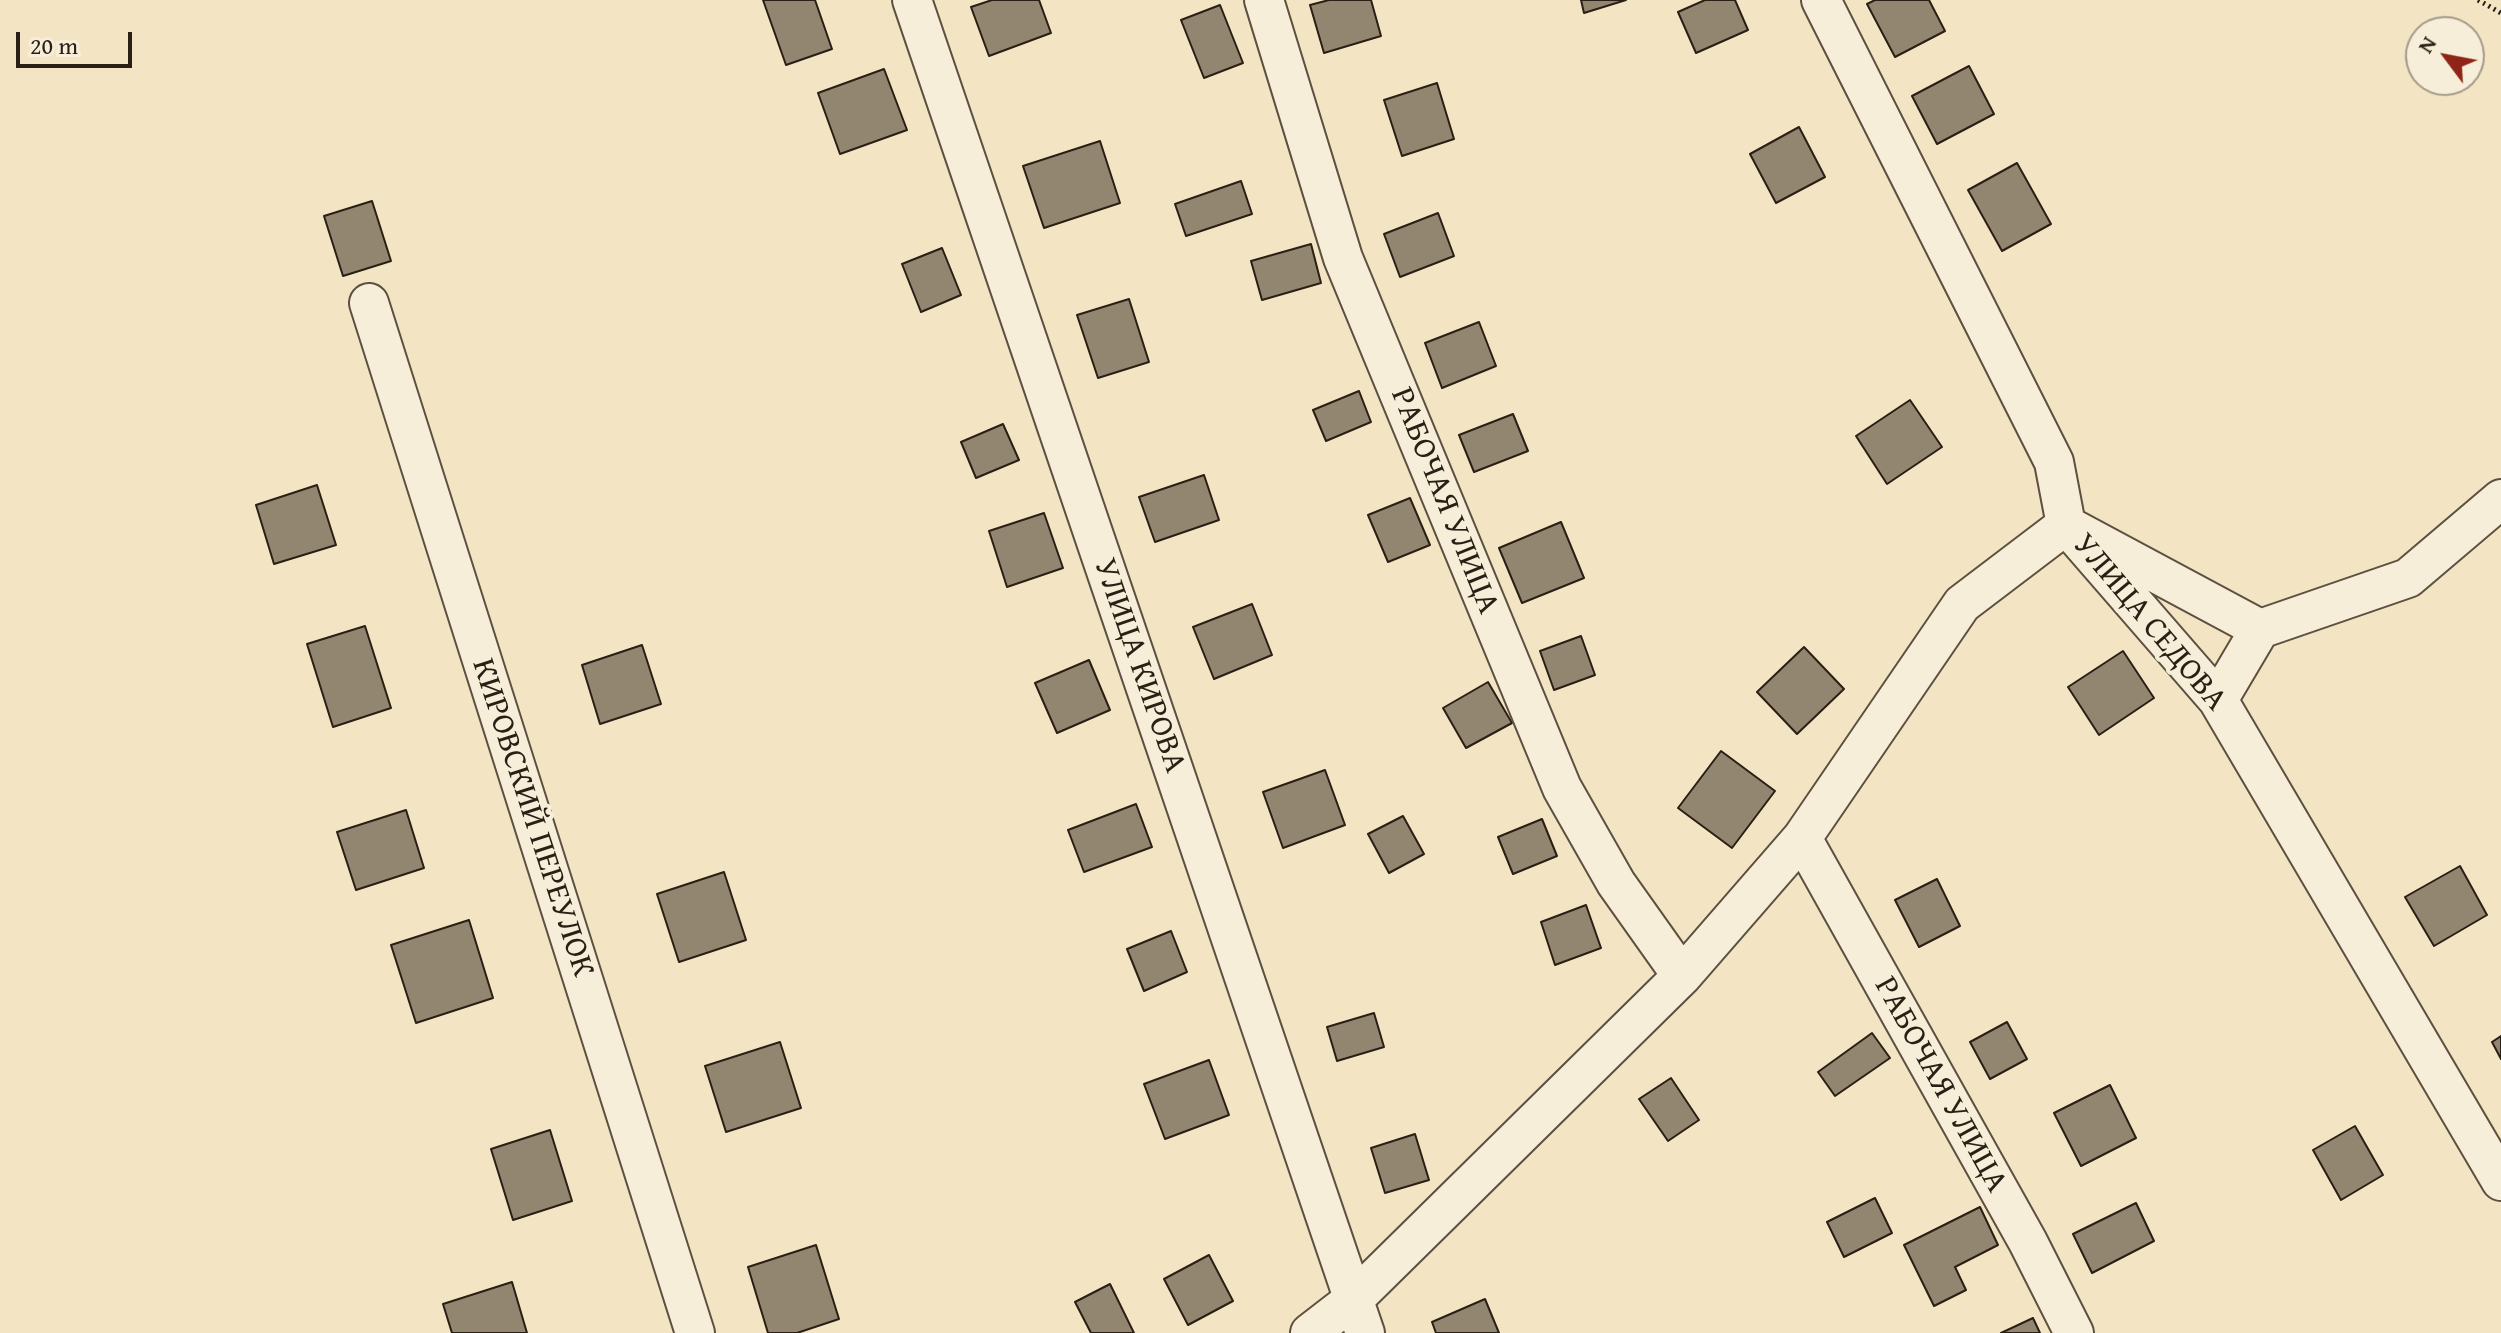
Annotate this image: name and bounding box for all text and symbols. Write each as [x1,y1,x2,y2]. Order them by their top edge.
scale bar [20,16,136,66]
north arrow [2405,16,2485,96]
text: 20 m [30,28,78,63]
text: N [2409,30,2444,59]
street label: РАБОЧАЯ УЛИЦА [1381,382,1507,620]
street label: УЛИЦА СЕДОВА [2064,527,2234,719]
street label: УЛИЦА КИРОВА [1084,554,1194,778]
street label: КИРОВСКИЙ ПЕРЕУЛОК [462,654,602,982]
street label: РАБОЧАЯ УЛИЦА [1865,971,2015,1199]

